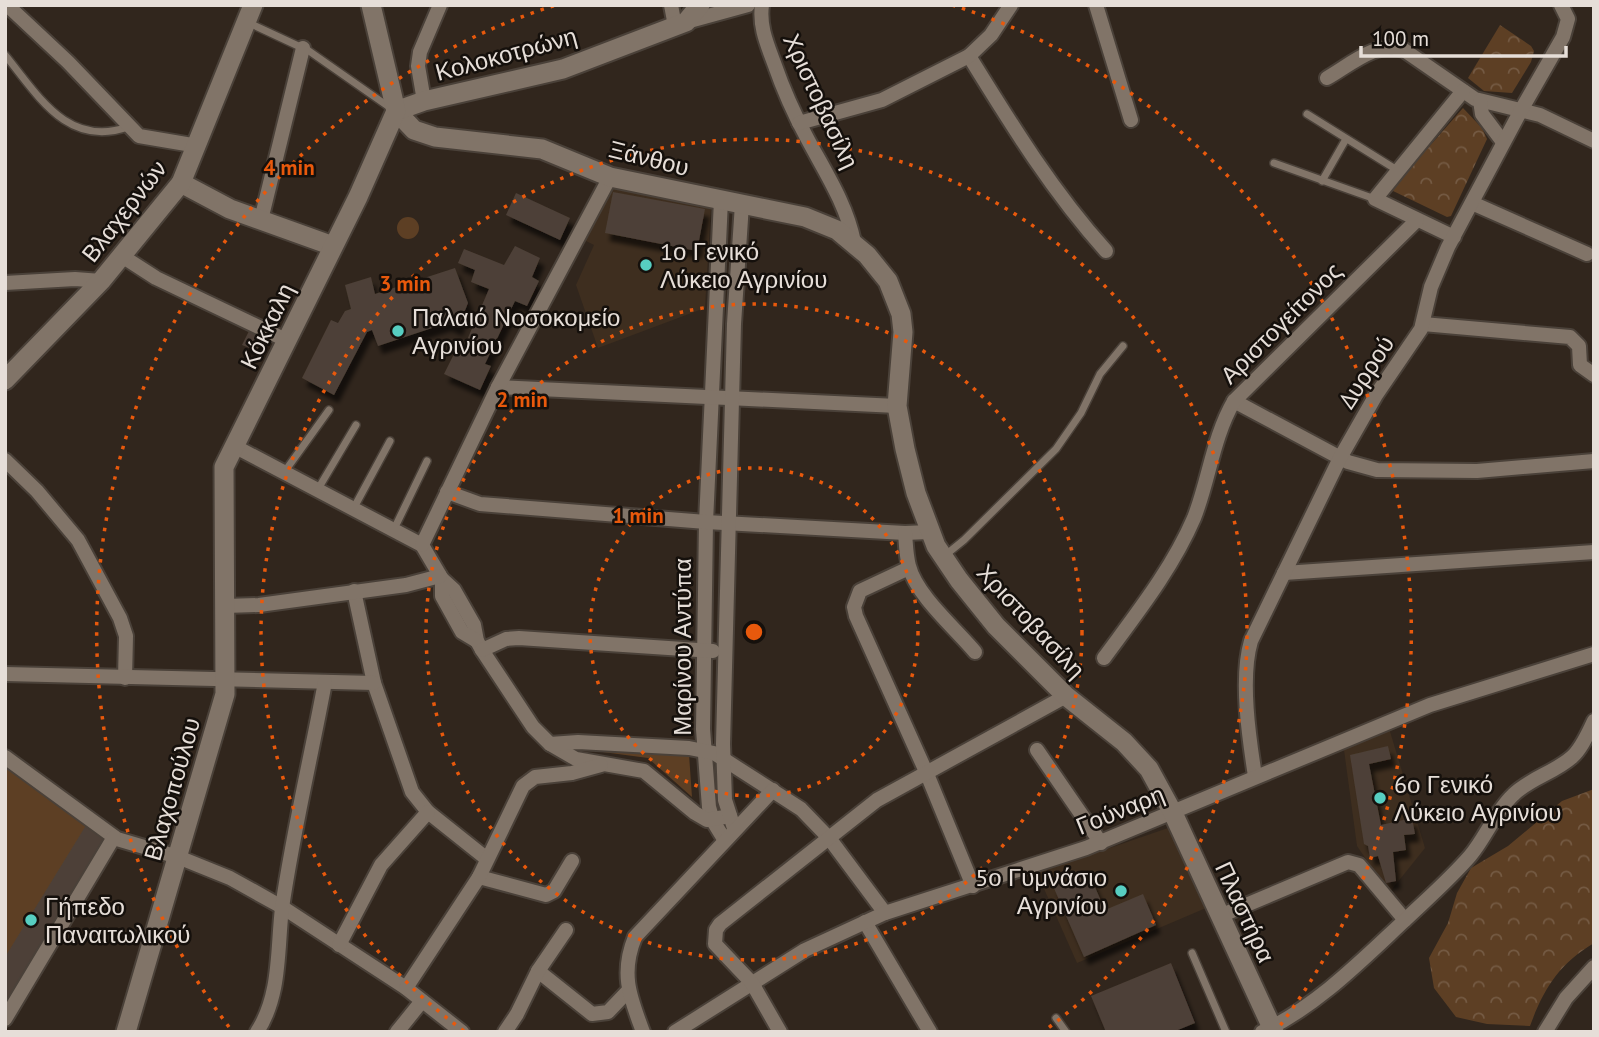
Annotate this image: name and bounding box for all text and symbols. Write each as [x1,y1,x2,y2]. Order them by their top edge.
scale bar [1361,14,1566,58]
street label: Κολοκοτρώνη [432,20,580,88]
text: 100 m [1372,25,1429,52]
street label: Χριστοβασίλη [776,29,866,173]
street label: Ξάνθου [606,133,692,183]
street label: Βλαχερνών [74,154,174,268]
text: 4 min [263,154,315,181]
place label: 1ο Γενικό Λύκειο Αγρινίου [660,236,827,295]
street label: Αριστογείτονος [1214,256,1348,390]
marker: 1ο Γενικό Λύκειο Αγρινίου [638,257,654,273]
text: 3 min [379,270,431,297]
street label: Κόκκαλη [233,278,301,374]
place label: Παλαιό Νοσοκομείο Αγρινίου [412,302,620,361]
marker: Παλαιό Νοσοκομείο Αγρινίου [390,323,406,339]
street label: Δυρρού [1331,330,1401,414]
text: 2 min [496,386,548,413]
text: 1 min [612,502,664,529]
street label: Χριστοβασίλη [970,557,1092,685]
street label: Μαρίνου Αντύπα [667,558,698,736]
centre of rings [742,620,766,644]
street label: Βλαχοπούλου [137,714,207,864]
place label: 6ο Γενικό Λύκειο Αγρινίου [1394,769,1561,828]
street label: Γούναρη [1071,778,1169,842]
marker: 6ο Γενικό Λύκειο Αγρινίου [1372,790,1388,806]
street label: Πλαστήρα [1208,857,1282,968]
place label: 5ο Γυμνάσιο Αγρινίου [975,862,1107,921]
marker: 5ο Γυμνάσιο Αγρινίου [1113,883,1129,899]
place label: Γήπεδο Παναιτωλικού [45,891,190,950]
marker: Γήπεδο Παναιτωλικού [23,912,39,928]

